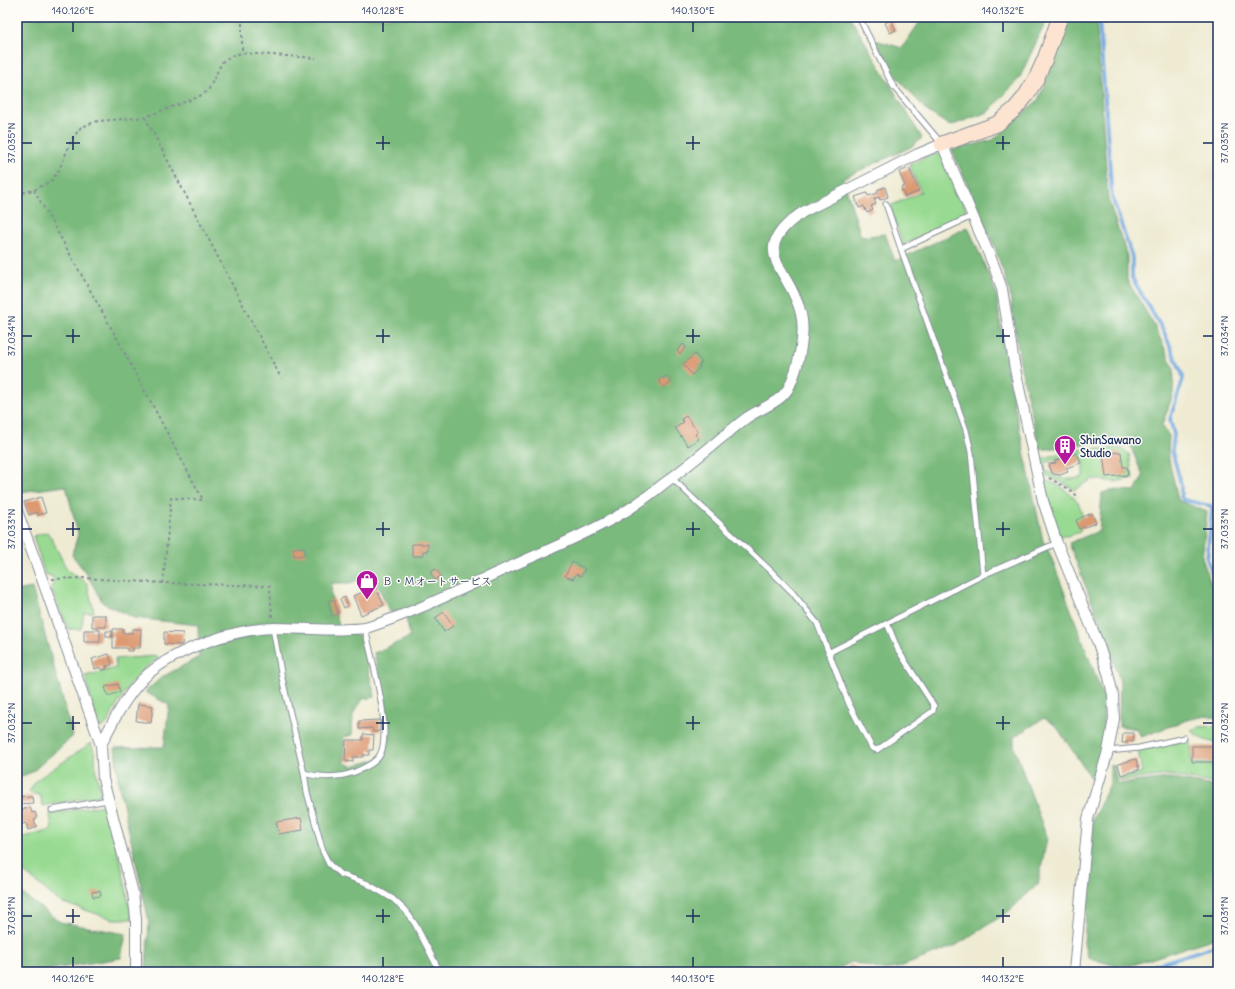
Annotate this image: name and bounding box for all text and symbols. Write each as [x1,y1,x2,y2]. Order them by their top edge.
text: 140.126°E [52,4,94,17]
text: 140.128°E [362,4,404,17]
text: 140.130°E [671,4,715,17]
text: 140.132°E [982,4,1024,17]
text: 37.035°N [5,123,18,163]
text: 37.035°N [1218,123,1231,163]
text: 37.034°N [5,316,18,356]
text: 37.034°N [1218,316,1231,356]
building icon: ShinSawano Studio [1052,433,1078,466]
place label: ShinSawano Studio [1080,433,1141,460]
text: 37.033°N [5,509,18,549]
text: 37.033°N [1218,509,1231,549]
shop icon: Ｂ・Ｍオートサービス [354,568,380,601]
place label: Ｂ・Ｍオートサービス [382,574,492,588]
text: 37.032°N [5,703,18,743]
text: 37.032°N [1218,703,1231,743]
text: 37.031°N [5,896,18,936]
text: 37.031°N [1218,896,1231,936]
text: 140.126°E [52,972,94,985]
text: 140.128°E [362,972,404,985]
text: 140.130°E [671,972,715,985]
text: 140.132°E [982,972,1024,985]

